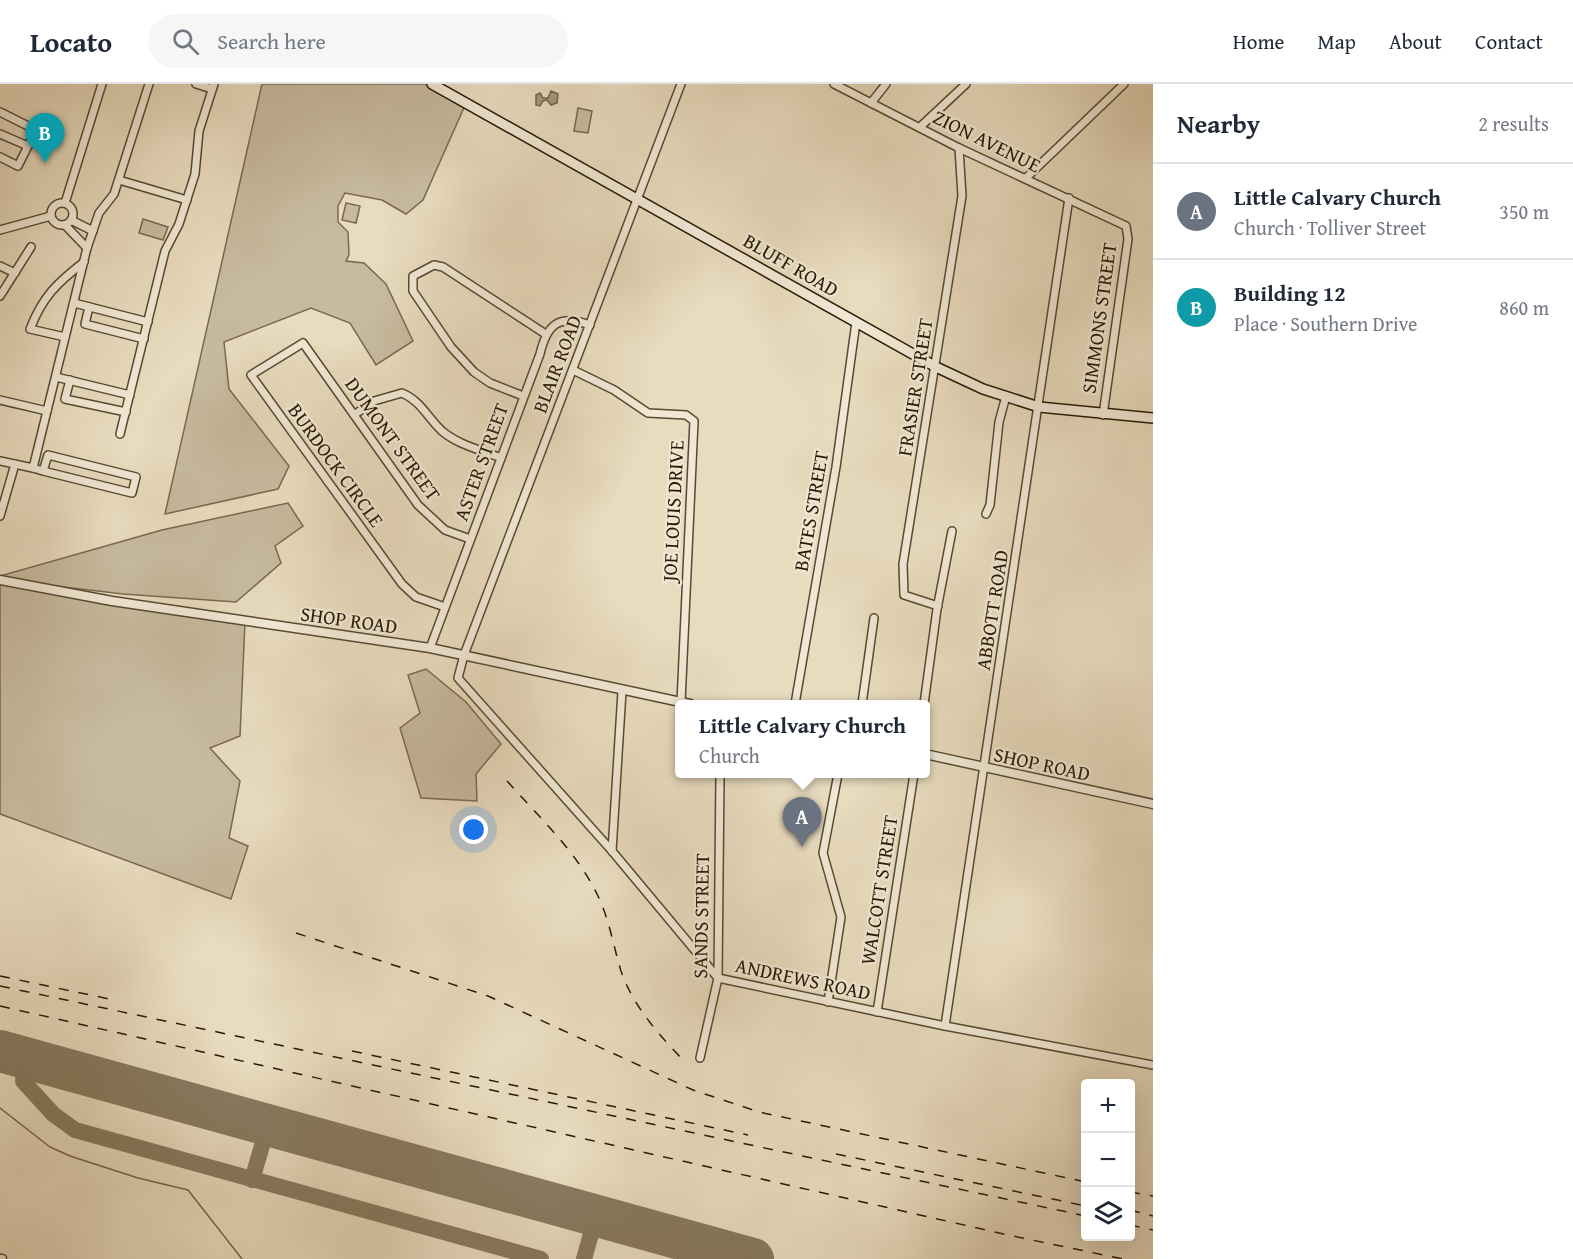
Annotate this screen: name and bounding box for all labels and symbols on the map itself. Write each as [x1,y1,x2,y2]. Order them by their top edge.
street label: ZION AVENUE [928,102,1046,179]
pin: B [26,113,64,163]
street label: BLUFF ROAD [738,226,844,304]
street label: SIMMONS STREET [1074,241,1123,395]
street label: BLAIR ROAD [525,311,588,417]
street label: FRASIER STREET [889,316,940,458]
street label: DUMONT STREET [339,371,448,506]
street label: BURDOCK CIRCLE [282,397,391,533]
street label: ASTER STREET [446,399,515,525]
street label: JOE LOUIS DRIVE [654,440,691,585]
street label: BATES STREET [786,448,835,573]
street label: ABBOTT ROAD [968,548,1015,672]
street label: SHOP ROAD [299,598,399,641]
street label: SHOP ROAD [991,739,1093,788]
pin: A [782,798,822,847]
street label: WALCOTT STREET [852,813,905,967]
your location [459,815,488,844]
street label: SANDS STREET [685,853,716,979]
street label: ANDREWS ROAD [733,950,873,1007]

